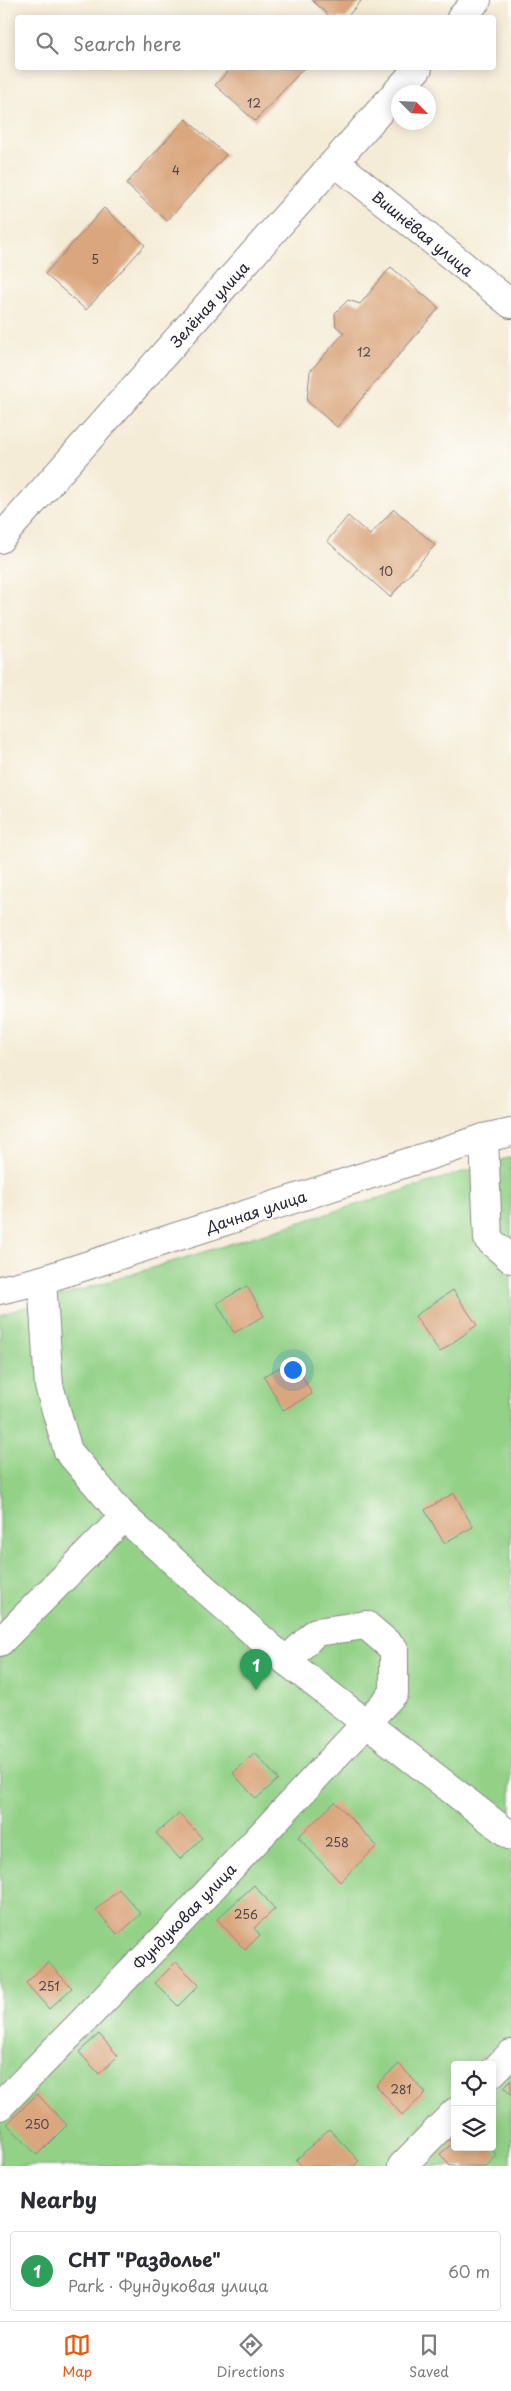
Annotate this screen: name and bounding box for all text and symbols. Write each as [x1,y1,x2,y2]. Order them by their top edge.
search box [15,15,496,70]
icon: search [33,29,61,57]
text: Search here [73,29,182,57]
north arrow [391,85,436,130]
house number: 12 [247,94,261,112]
house number: 4 [172,161,180,179]
street label: Вишнёвая улица [367,185,479,282]
house number: 5 [91,250,99,268]
street label: Зелёная улица [164,255,254,352]
house number: 12 [357,343,371,361]
house number: 10 [379,562,393,580]
street label: Дачная улица [202,1184,310,1238]
your location [280,1357,306,1383]
pin: 1 [240,1649,272,1690]
house number: 258 [325,1833,349,1851]
street label: Фундуковая улица [127,1857,241,1974]
house number: 256 [234,1905,258,1923]
house number: 251 [38,1977,60,1995]
map controls [451,2061,496,2151]
button: locate [451,2061,496,2106]
house number: 281 [390,2080,412,2098]
button: layers [451,2106,496,2151]
house number: 250 [25,2115,50,2133]
text: Nearby [20,2183,97,2215]
text: СНТ "Раздолье" [68,2245,221,2273]
text: 1 [33,2259,41,2283]
text: 60 m [448,2259,490,2283]
text: Park · Фундуковая улица [68,2273,268,2297]
tab: Map [62,2331,92,2382]
tab: Directions [217,2331,285,2382]
tab: Saved [409,2331,449,2382]

